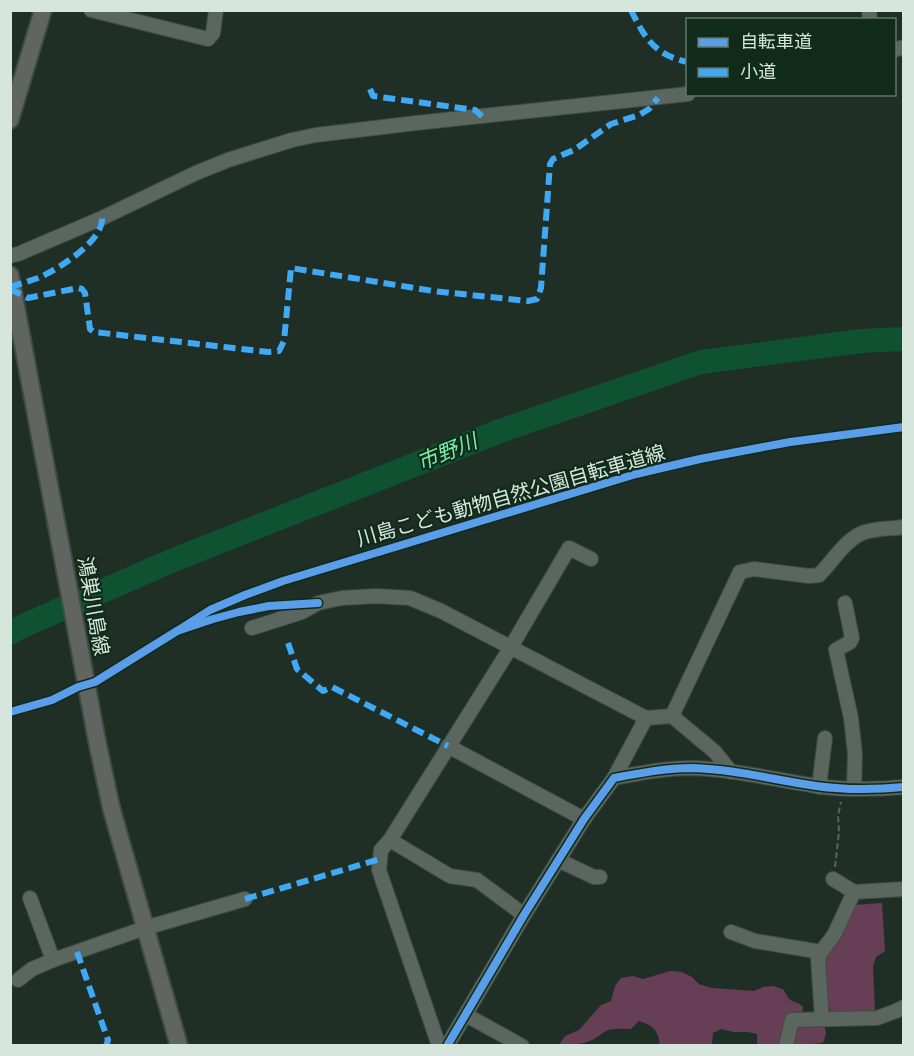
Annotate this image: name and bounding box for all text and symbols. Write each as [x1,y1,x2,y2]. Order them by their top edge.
legend [686,18,896,96]
text: 自転車道 [740,31,812,53]
text: 小道 [740,61,776,83]
water label: 市野川 [413,428,483,475]
street label: 川島こども動物自然公園自転車道線 [354,441,668,551]
street label: 鴻巣川島線 [73,555,113,657]

